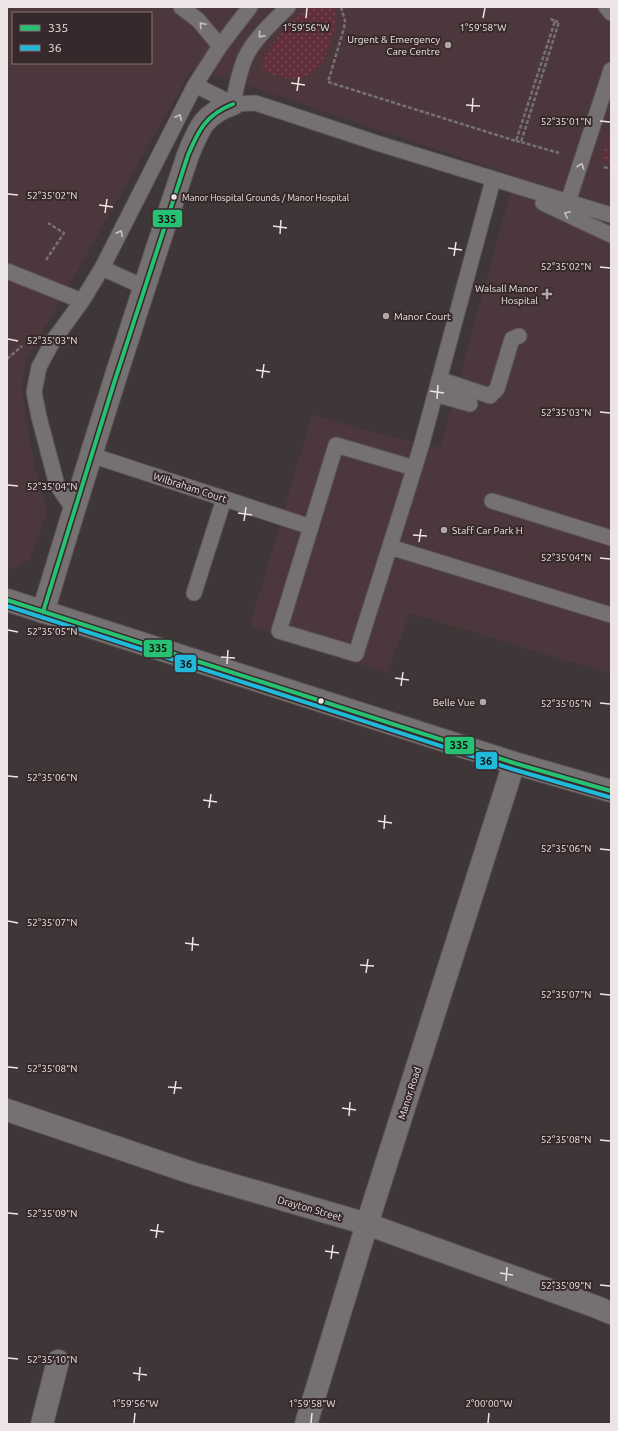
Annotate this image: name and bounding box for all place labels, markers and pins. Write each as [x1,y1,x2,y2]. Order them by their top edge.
place label: Urgent & Emergency Care Centre [347,34,440,57]
marker: Urgent & Emergency Care Centre [443,40,453,50]
marker: Manor Hospital Grounds / Manor Hospital [169,192,179,202]
place label: Manor Hospital Grounds / Manor Hospital [182,193,350,203]
place label: Walsall Manor Hospital [475,283,538,306]
marker: Walsall Manor Hospital [541,288,553,300]
marker: Manor Court [381,311,391,321]
place label: Manor Court [394,311,451,322]
marker: Staff Car Park H [439,525,449,535]
place label: Staff Car Park H [452,525,523,536]
unlabelled marker [316,696,326,706]
place label: Belle Vue [433,697,475,708]
marker: Belle Vue [478,697,488,707]

